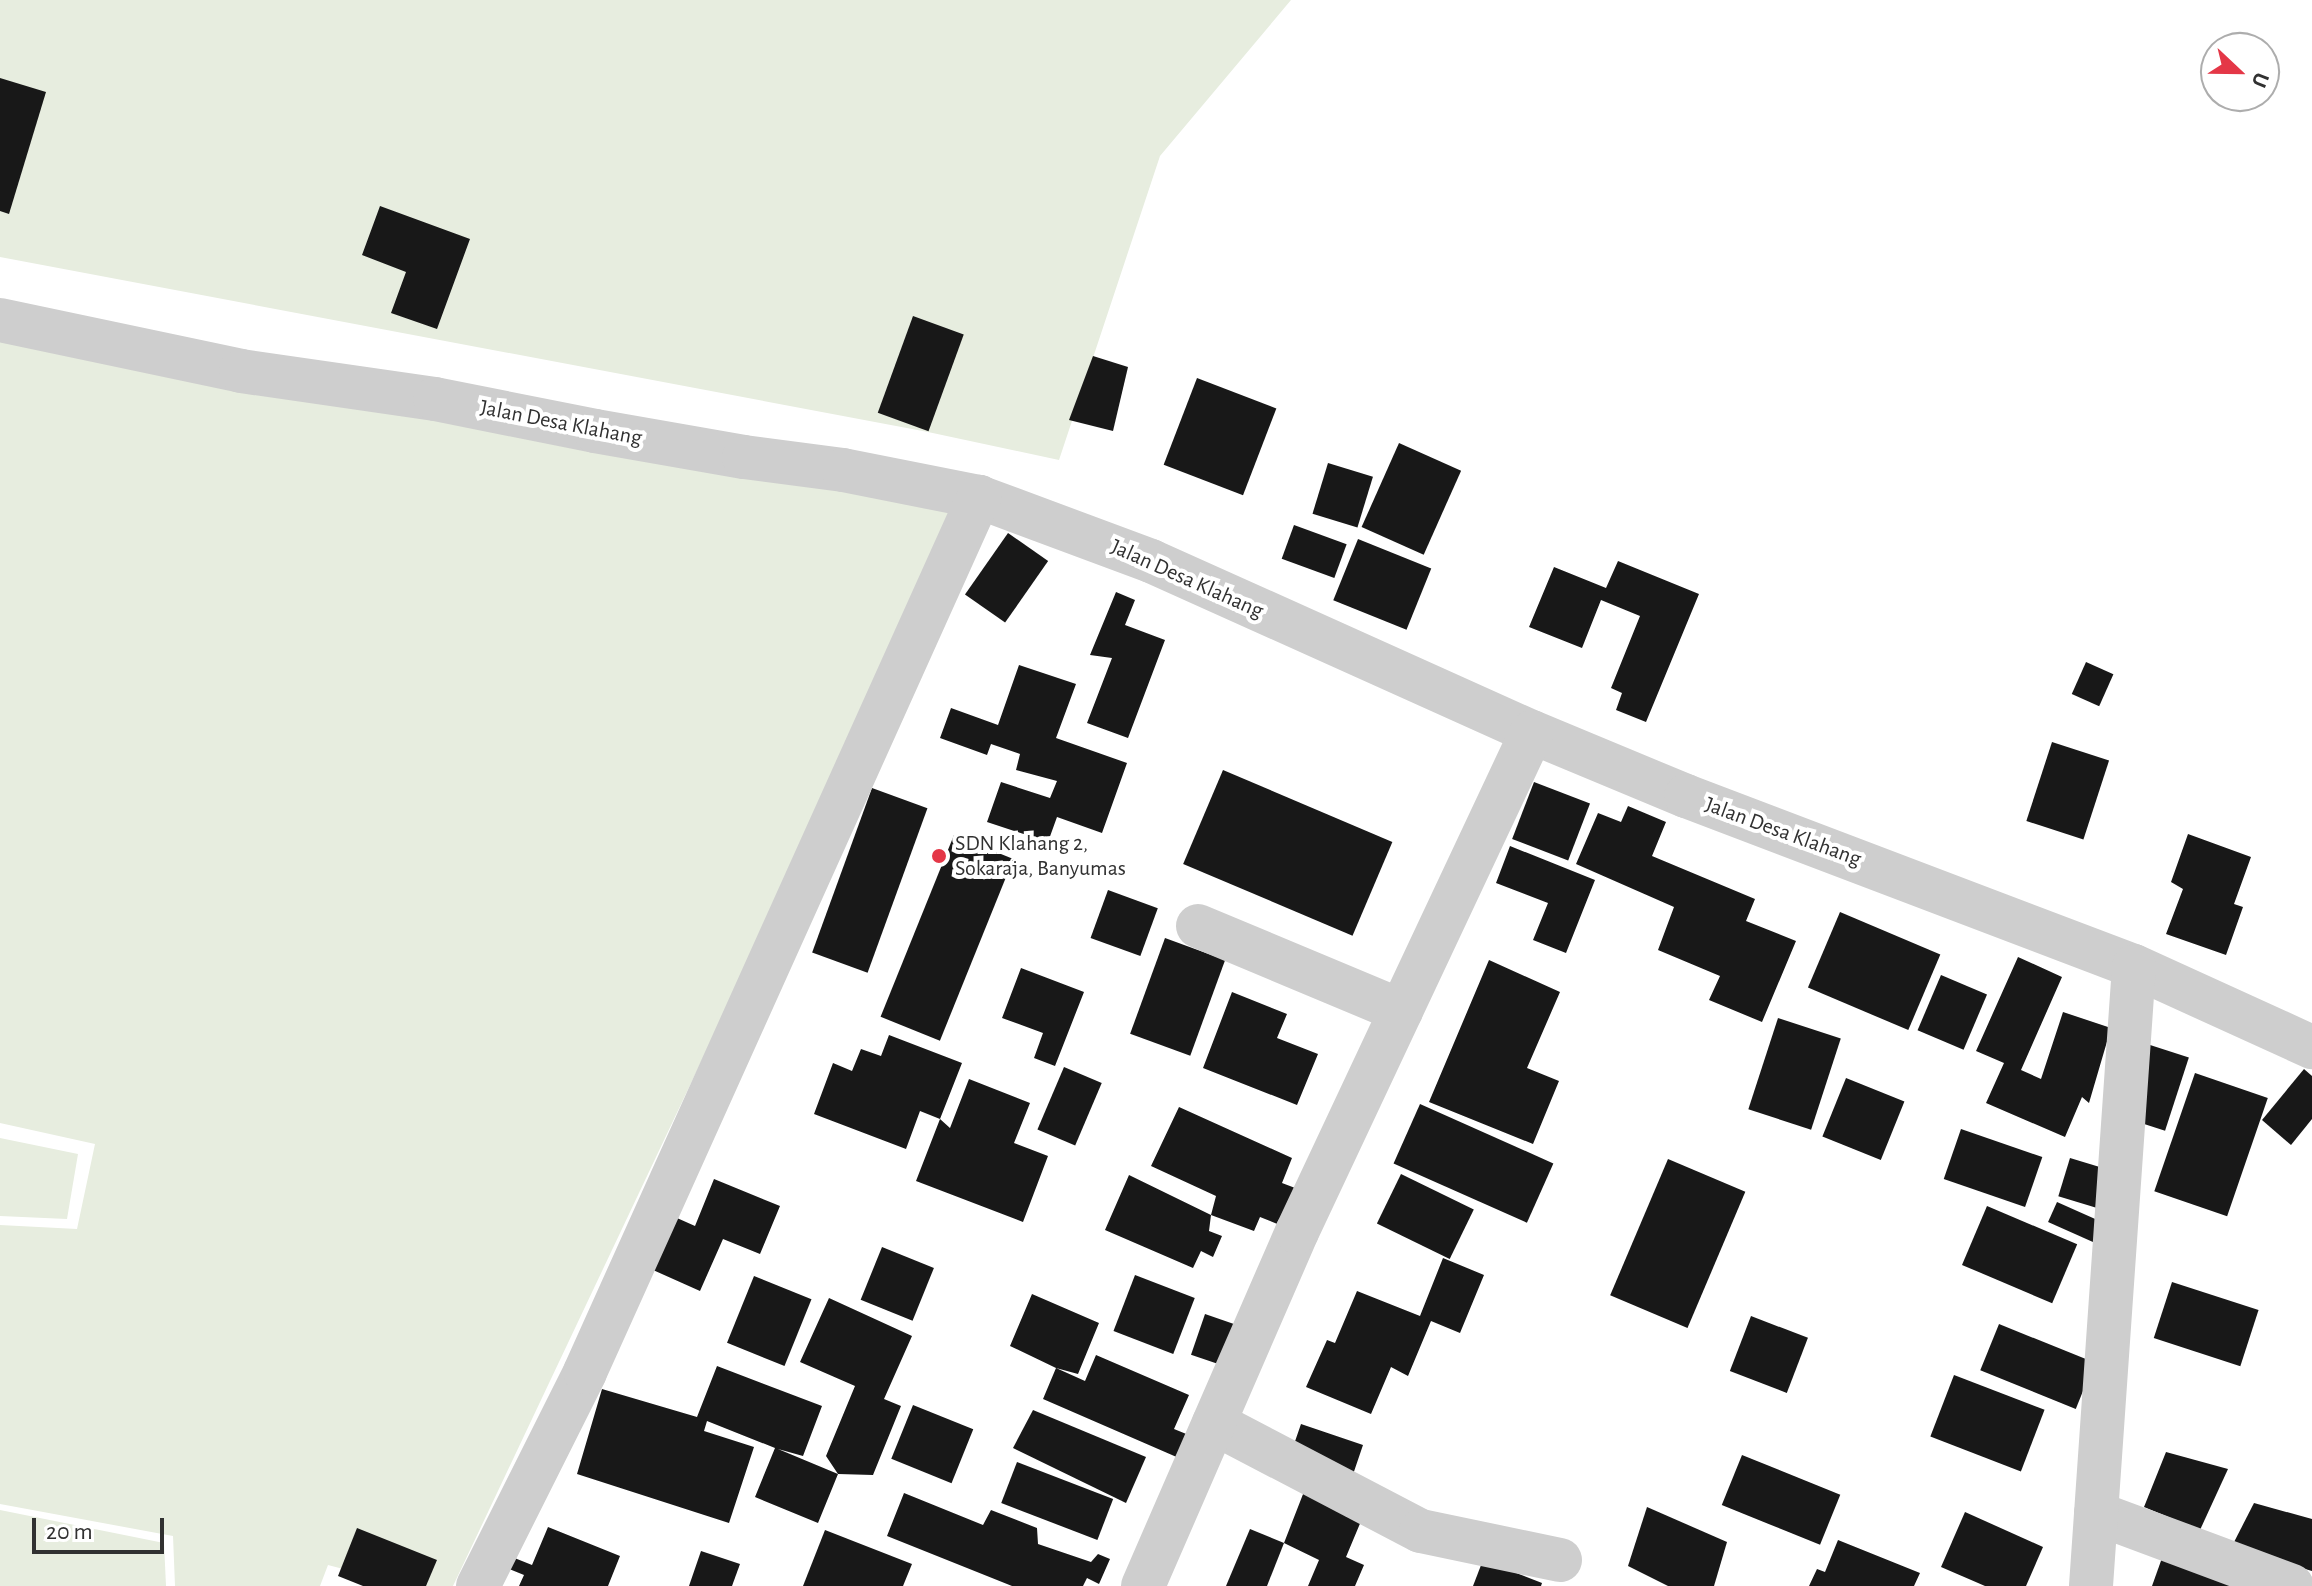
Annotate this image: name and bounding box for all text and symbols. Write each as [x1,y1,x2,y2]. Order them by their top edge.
north arrow [2200,32,2280,112]
text: U [2248,70,2273,91]
street label: Jalan Desa Klahang [478,394,644,452]
street label: Jalan Desa Klahang [1107,534,1267,624]
street label: Jalan Desa Klahang [1701,792,1865,872]
place label: SDN Klahang 2, Sokaraja, Banyumas [955,830,1126,882]
marker: SDN Klahang 2, Sokaraja, Banyumas [930,847,948,865]
scale bar [36,1502,168,1552]
text: 20 m [46,1520,93,1544]

